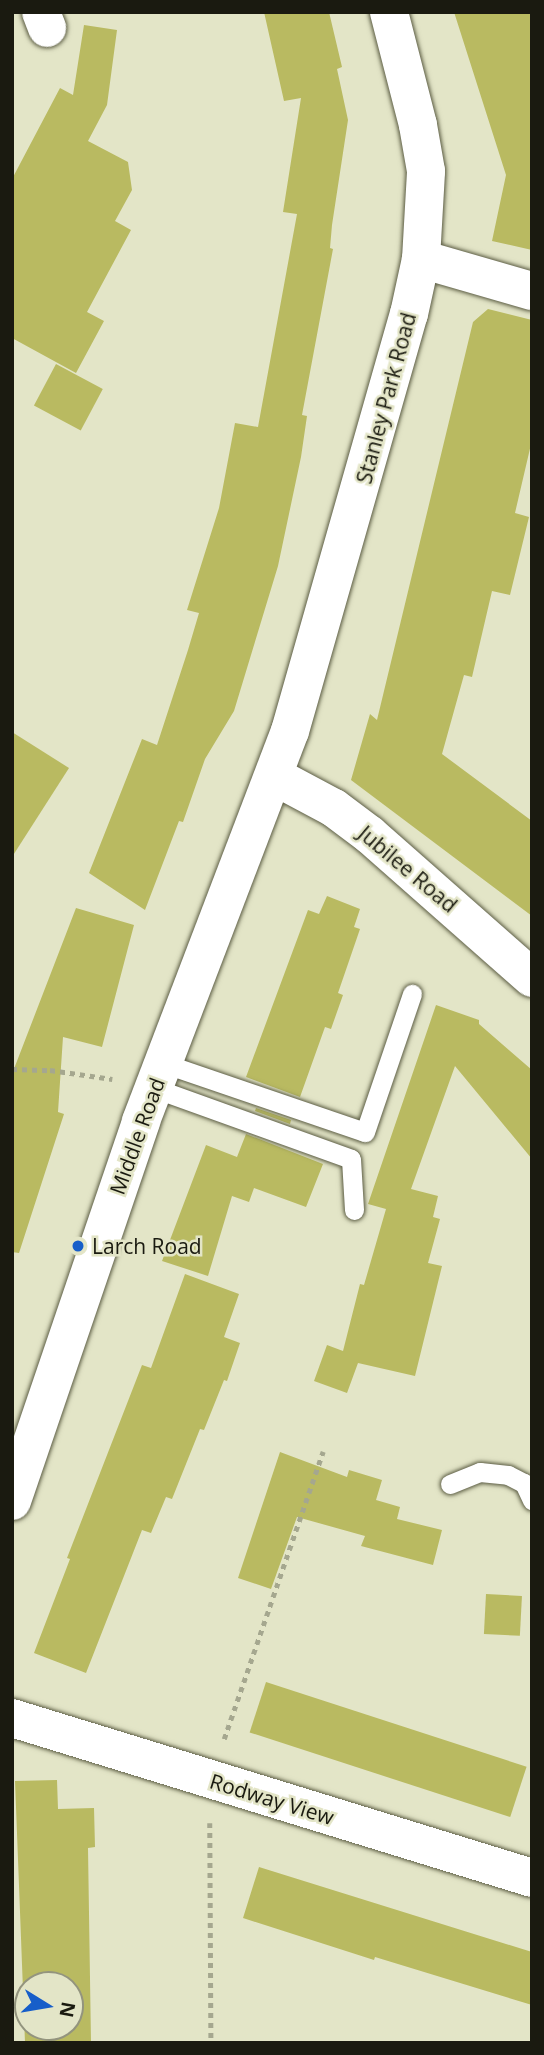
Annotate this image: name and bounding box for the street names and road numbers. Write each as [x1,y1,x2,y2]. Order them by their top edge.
street label: Stanley Park Road [351,310,421,486]
street label: Jubilee Road [354,820,462,918]
street label: Middle Road [104,1074,170,1198]
street label: Rodway View [207,1768,337,1830]

